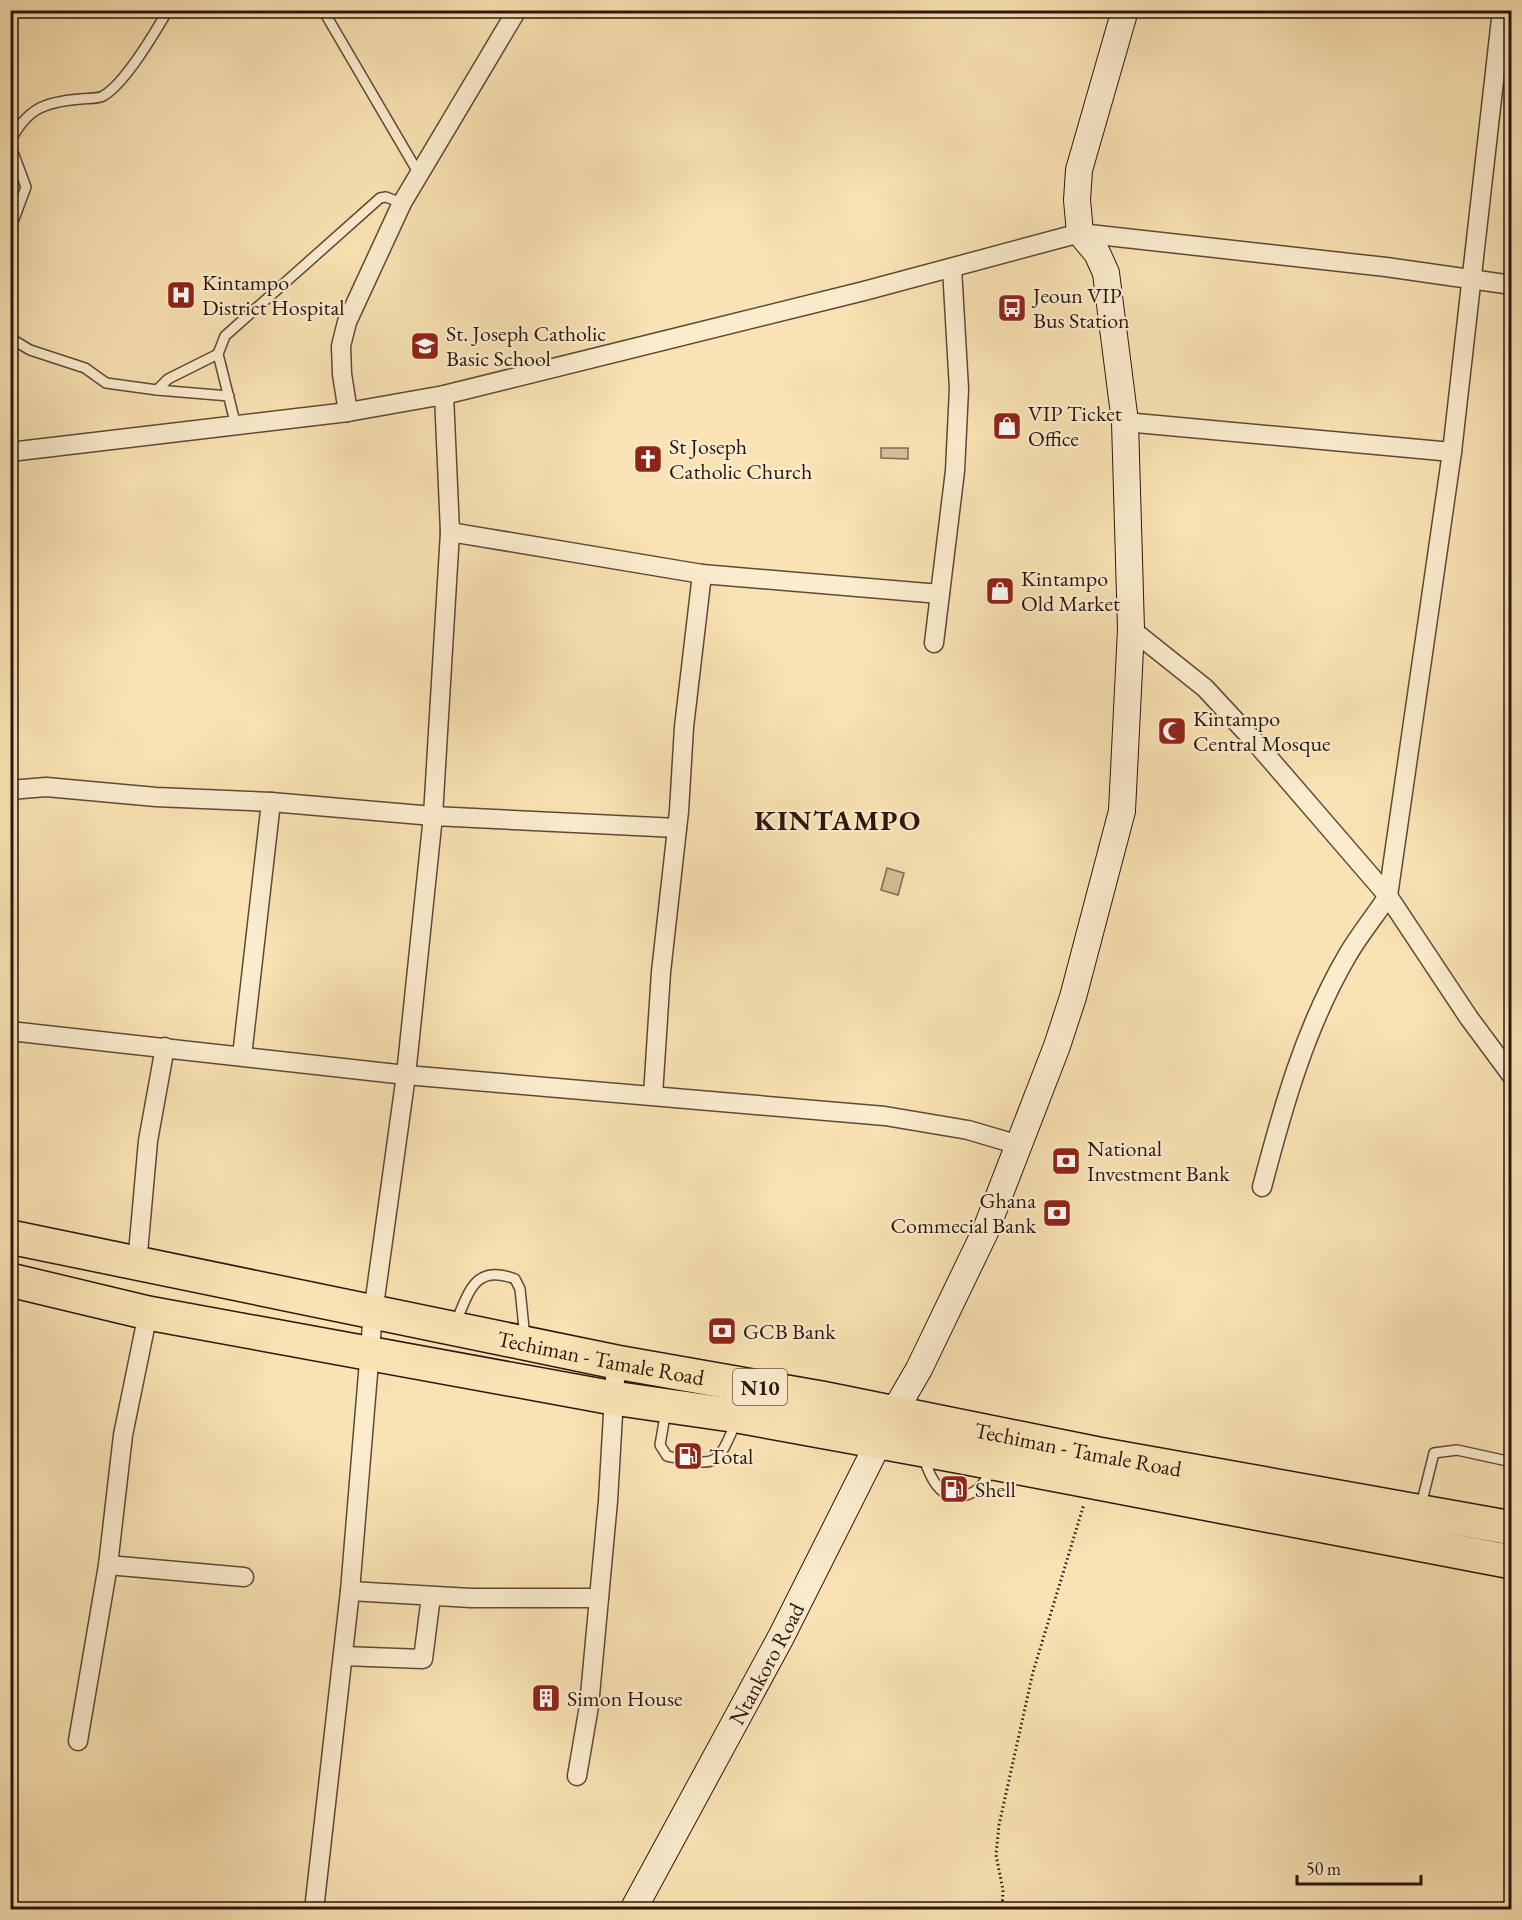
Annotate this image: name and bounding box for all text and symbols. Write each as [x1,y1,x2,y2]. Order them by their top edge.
place label: Kintampo District Hospital [202,268,345,322]
hospital icon: Kintampo District Hospital [165,279,197,311]
place label: Jeoun VIP Bus Station [1031,281,1130,335]
bus stop icon: Jeoun VIP Bus Station [996,292,1028,324]
place label: St. Joseph Catholic Basic School [446,319,606,373]
school or university icon: St. Joseph Catholic Basic School [409,330,441,362]
place label: VIP Ticket Office [1028,399,1122,453]
shop icon: VIP Ticket Office [991,410,1023,442]
place label: St Joseph Catholic Church [669,432,812,486]
church icon: St Joseph Catholic Church [632,443,664,475]
place label: Kintampo Old Market [1021,564,1120,618]
shop icon: Kintampo Old Market [984,575,1016,607]
place label: Kintampo Central Mosque [1193,704,1331,758]
mosque icon: Kintampo Central Mosque [1156,715,1188,747]
district label: KINTAMPO [754,802,922,838]
place label: National Investment Bank [1087,1134,1230,1188]
bank icon: National Investment Bank [1050,1145,1082,1177]
place label: Ghana Commecial Bank [890,1186,1037,1240]
bank icon: Ghana Commecial Bank [1041,1197,1073,1229]
bank icon: GCB Bank [706,1315,738,1347]
place label: GCB Bank [743,1317,836,1346]
street label: Techiman - Tamale Road [495,1323,707,1392]
road number: N10 [733,1369,787,1405]
street label: Techiman - Tamale Road [972,1415,1185,1483]
fuel station icon: Total [672,1440,704,1472]
place label: Total [709,1442,753,1471]
fuel station icon: Shell [938,1473,970,1505]
place label: Shell [975,1475,1016,1504]
street label: Ntankoro Road [722,1597,811,1730]
building icon: Simon House [530,1682,562,1714]
place label: Simon House [567,1684,683,1713]
scale bar [1297,1848,1422,1886]
text: 50 m [1306,1857,1341,1880]

